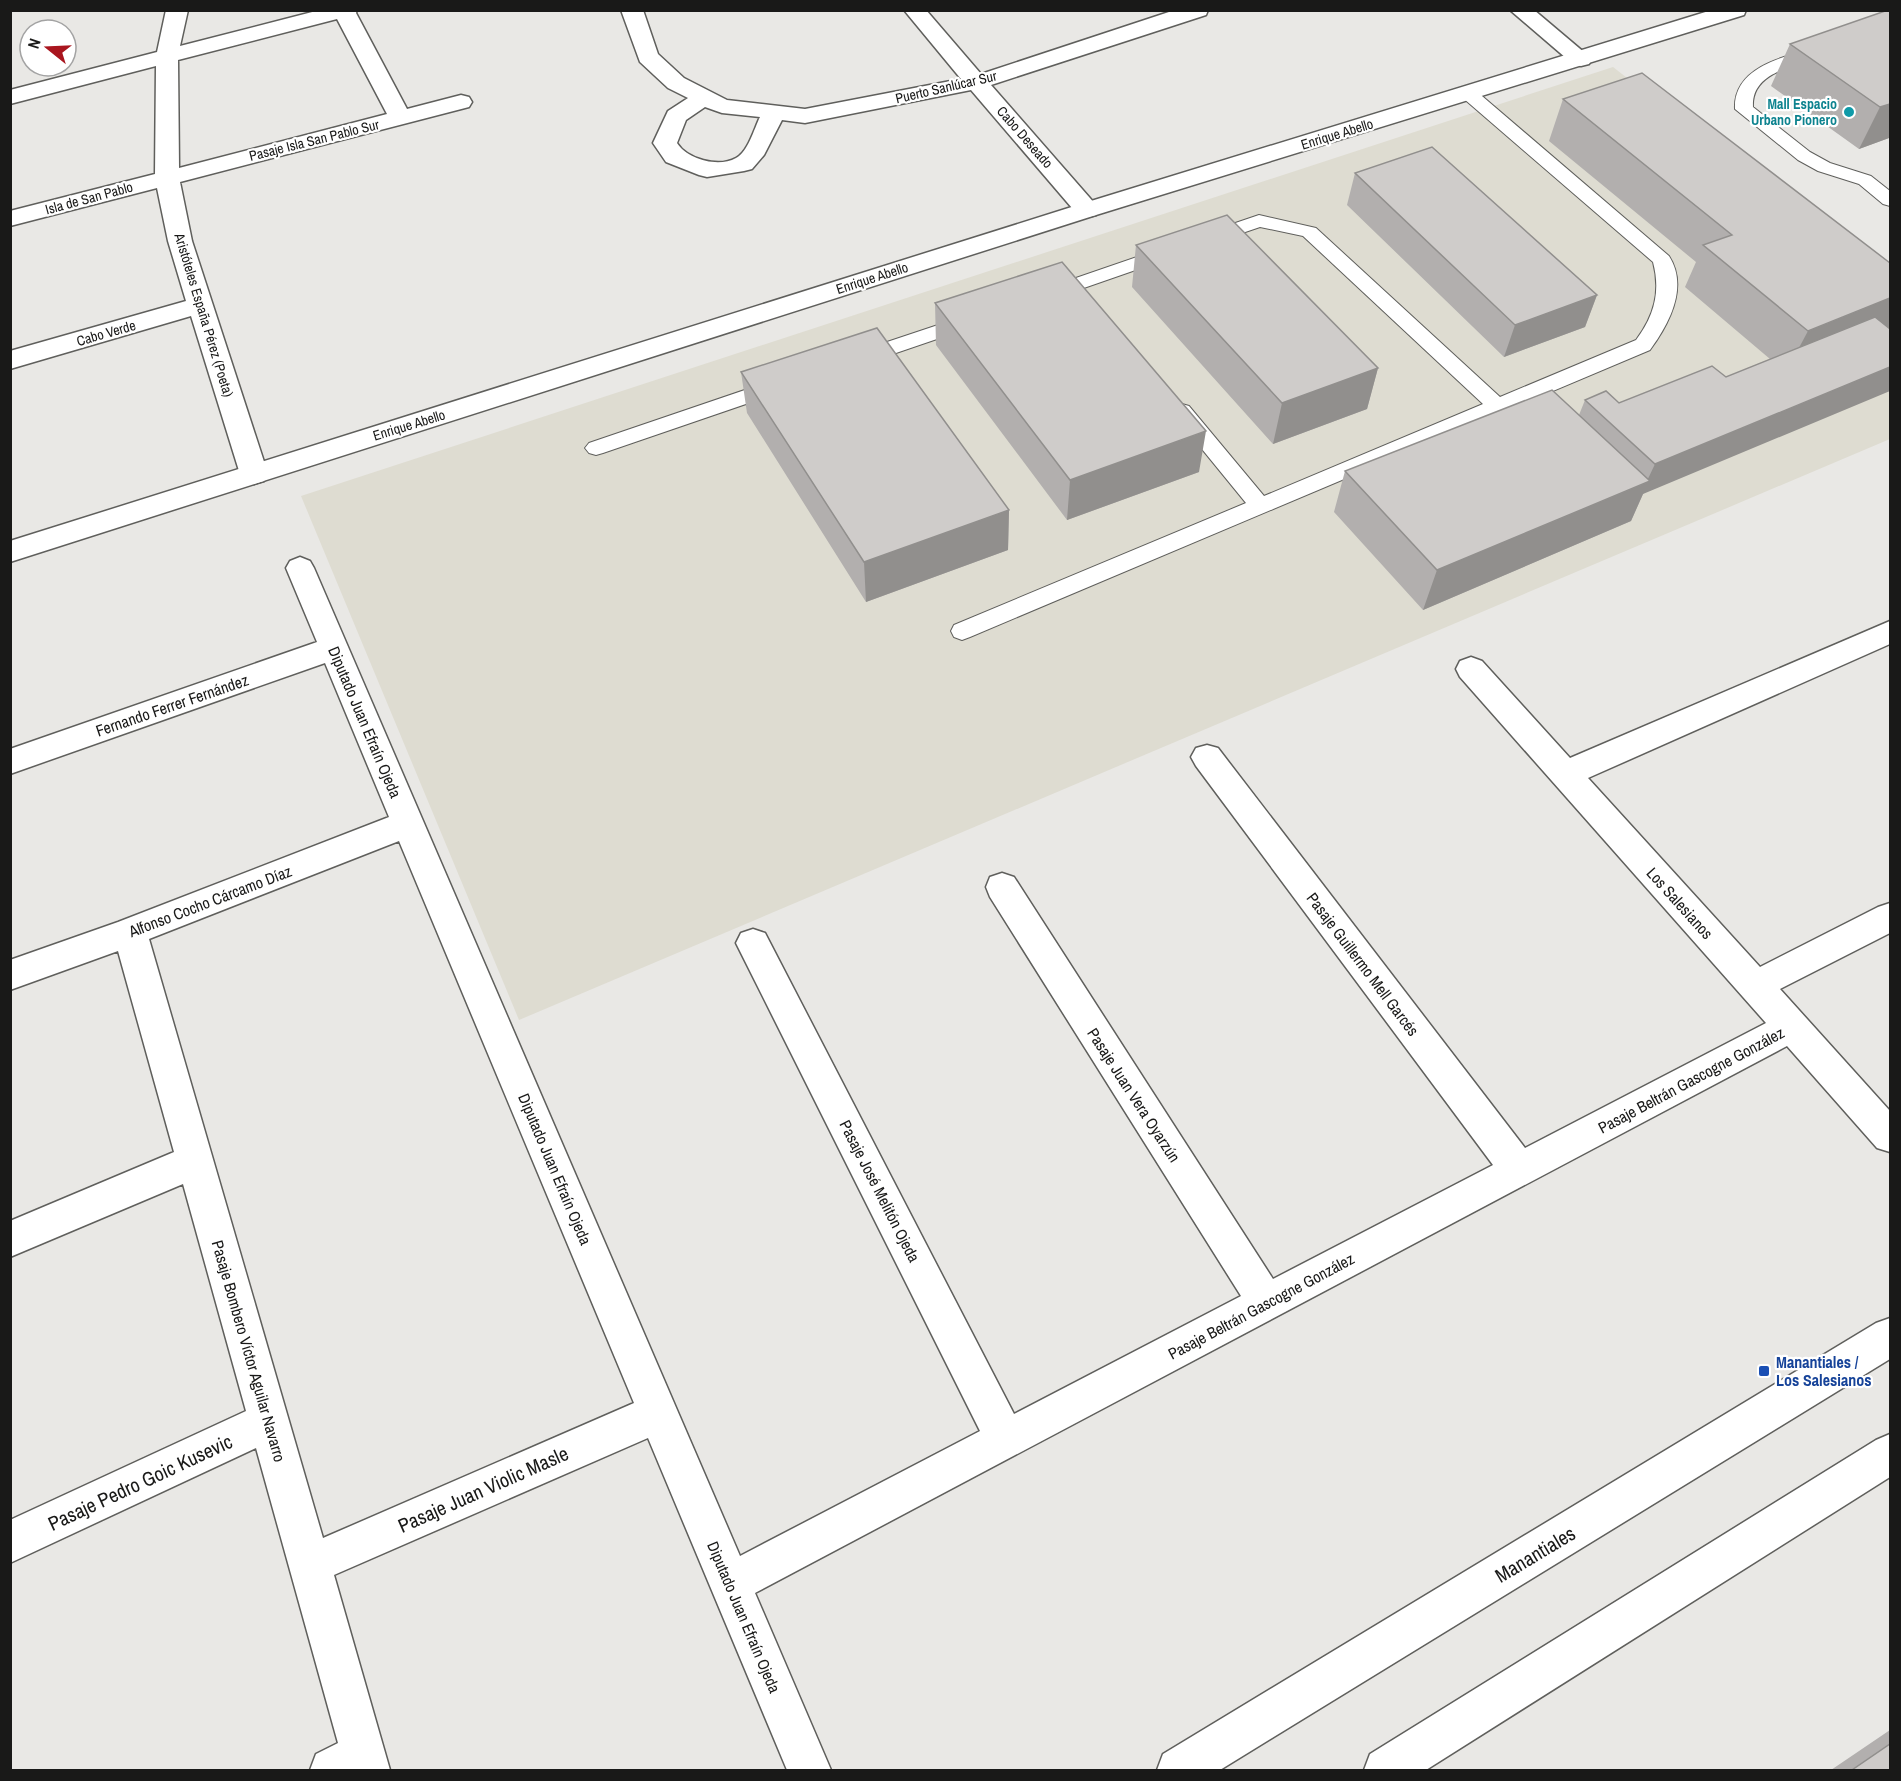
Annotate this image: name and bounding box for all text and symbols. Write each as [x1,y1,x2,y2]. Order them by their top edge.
north arrow [18,18,78,78]
text: N [22,35,46,51]
street label: Puerto Sanlúcar Sur [894,67,999,107]
place label: Mall Espacio Urbano Pionero [1751,95,1837,129]
street label: Cabo Deseado [993,102,1057,172]
marker: Mall Espacio Urbano Pionero [1842,105,1856,119]
street label: Enrique Abello [1299,114,1375,154]
street label: Pasaje Isla San Pablo Sur [247,115,381,165]
street label: Isla de San Pablo [43,178,135,218]
street label: Aristóteles España Pérez (Poeta) [170,230,238,399]
street label: Enrique Abello [834,258,910,298]
street label: Cabo Verde [74,316,138,350]
street label: Enrique Abello [371,405,447,445]
street label: Diputado Juan Efraín Ojeda [323,643,407,802]
street label: Fernando Ferrer Fernández [93,668,252,741]
street label: Alfonso Cocho Cárcamo Díaz [124,860,295,943]
street label: Los Salesianos [1642,862,1718,944]
street label: Pasaje Guillermo Mell Garcés [1302,888,1424,1040]
street label: Pasaje Beltrán Gascogne González [1594,1021,1788,1139]
street label: Pasaje Juan Vera Oyarzún [1082,1024,1186,1166]
street label: Diputado Juan Efraín Ojeda [513,1090,597,1249]
street label: Pasaje José Melitón Ojeda [835,1116,926,1266]
street label: Pasaje Bombero Víctor Aguilar Navarro [207,1238,291,1464]
street label: Pasaje Beltrán Gascogne González [1164,1247,1358,1365]
place label: Manantiales / Los Salesianos [1776,1351,1872,1391]
marker: Manantiales / Los Salesianos [1757,1364,1771,1378]
street label: Pasaje Pedro Goic Kusevic [43,1427,237,1537]
street label: Pasaje Juan Violic Masle [394,1439,572,1539]
street label: Manantiales [1490,1519,1580,1589]
street label: Diputado Juan Efraín Ojeda [702,1538,786,1697]

